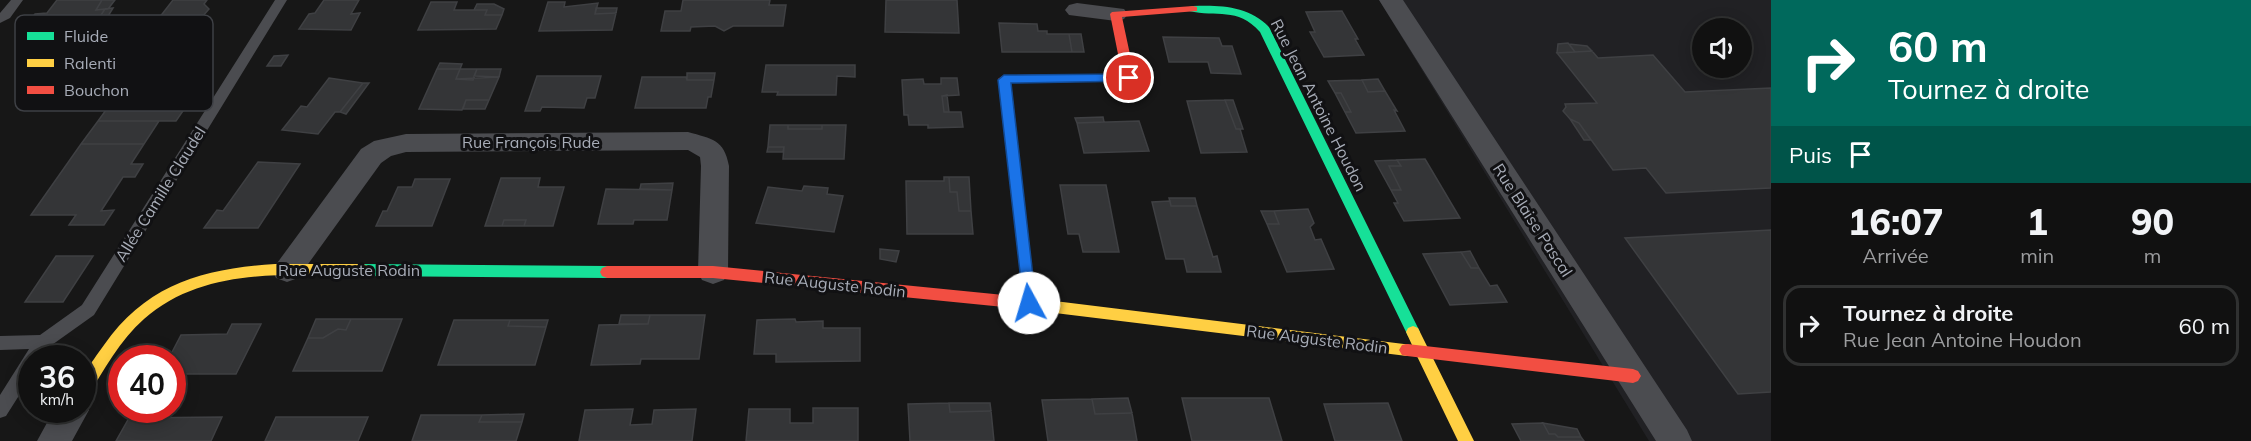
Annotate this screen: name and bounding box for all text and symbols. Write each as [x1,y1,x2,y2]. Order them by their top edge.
legend [15,15,213,111]
street label: Rue Jean Antoine Houdon [1267,15,1371,195]
map controls [1692,18,1752,78]
button: sound [1692,18,1752,78]
text: 60 m [1888,20,1988,73]
icon: right [1789,24,1867,102]
text: Fluide [64,26,108,46]
pin [1103,52,1154,103]
text: Ralenti [64,53,116,73]
icon: arrive [1112,61,1145,94]
text: Tournez à droite [1888,72,2089,106]
text: Bouchon [64,80,129,100]
street label: Allée Camille Claudel [110,123,210,265]
street label: Rue François Rude [462,132,600,152]
icon: arrive [1844,138,1877,171]
text: Puis [1789,141,1832,169]
street label: Rue Blaise Pascal [1489,160,1577,280]
text: 16:07 [1848,199,1944,244]
text: 1 [2026,199,2048,244]
text: 90 [2131,199,2174,244]
text: Arrivée [1863,243,1929,268]
text: min [2020,243,2054,268]
text: m [2144,243,2161,268]
street label: Rue Auguste Rodin [278,260,420,280]
street label: Rue Auguste Rodin [763,267,907,301]
position arrow [997,271,1061,335]
text: Tournez à droite [1843,299,2013,327]
icon: right [1792,309,1825,342]
text: 60 m [2179,312,2230,340]
street label: Rue Auguste Rodin [1245,320,1389,358]
text: Rue Jean Antoine Houdon [1843,327,2082,352]
speed limit sign: 40 [108,345,186,423]
text: 36 [39,358,75,396]
text: km/h [40,390,74,409]

